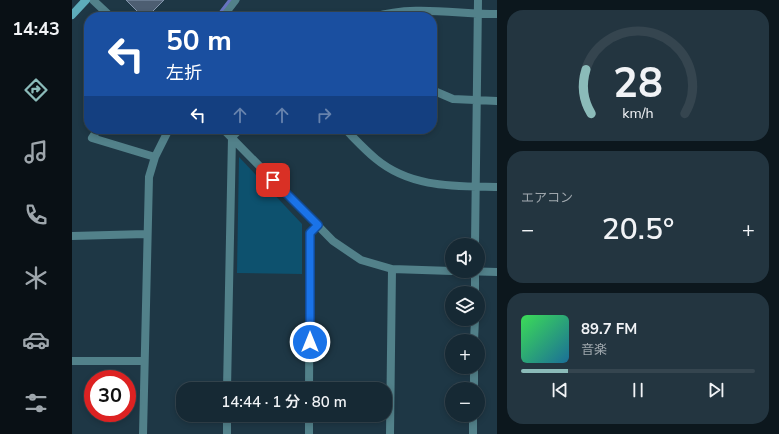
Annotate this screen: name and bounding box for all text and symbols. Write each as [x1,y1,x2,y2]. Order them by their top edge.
text: 14:43 [12,17,60,41]
text: 50 m [166,22,232,60]
icon: left [100,28,152,80]
text: 28 [613,54,663,111]
text: 左折 [166,61,202,85]
icon: directions [22,76,50,104]
text: km/h [622,103,654,122]
icon: left [187,104,209,126]
icon: ahead [229,104,251,126]
icon: ahead [271,104,293,126]
icon: right [313,104,335,126]
icon: music [22,138,50,166]
pin [256,163,290,197]
icon: arrive [262,169,284,191]
text: エアコン [521,189,573,207]
icon: phone [22,201,50,229]
text: 20.5° [602,209,674,250]
text: − [521,215,534,245]
text: + [742,215,755,245]
map controls [445,238,485,422]
button: sound [445,238,485,278]
icon: climate [22,264,50,292]
button: layers [445,286,485,326]
text: 89.7 FM [581,319,637,339]
position arrow [289,321,331,363]
icon: car [22,326,50,354]
button: + [445,334,485,374]
text: 音楽 [581,341,607,359]
speed limit sign: 30 [84,370,136,422]
icon: previous [549,379,571,401]
icon: pause [627,379,649,401]
icon: next [705,379,727,401]
button: − [445,382,485,422]
icon: filters [22,389,50,417]
text: 14:44 · 1 分 · 80 m [221,392,347,412]

